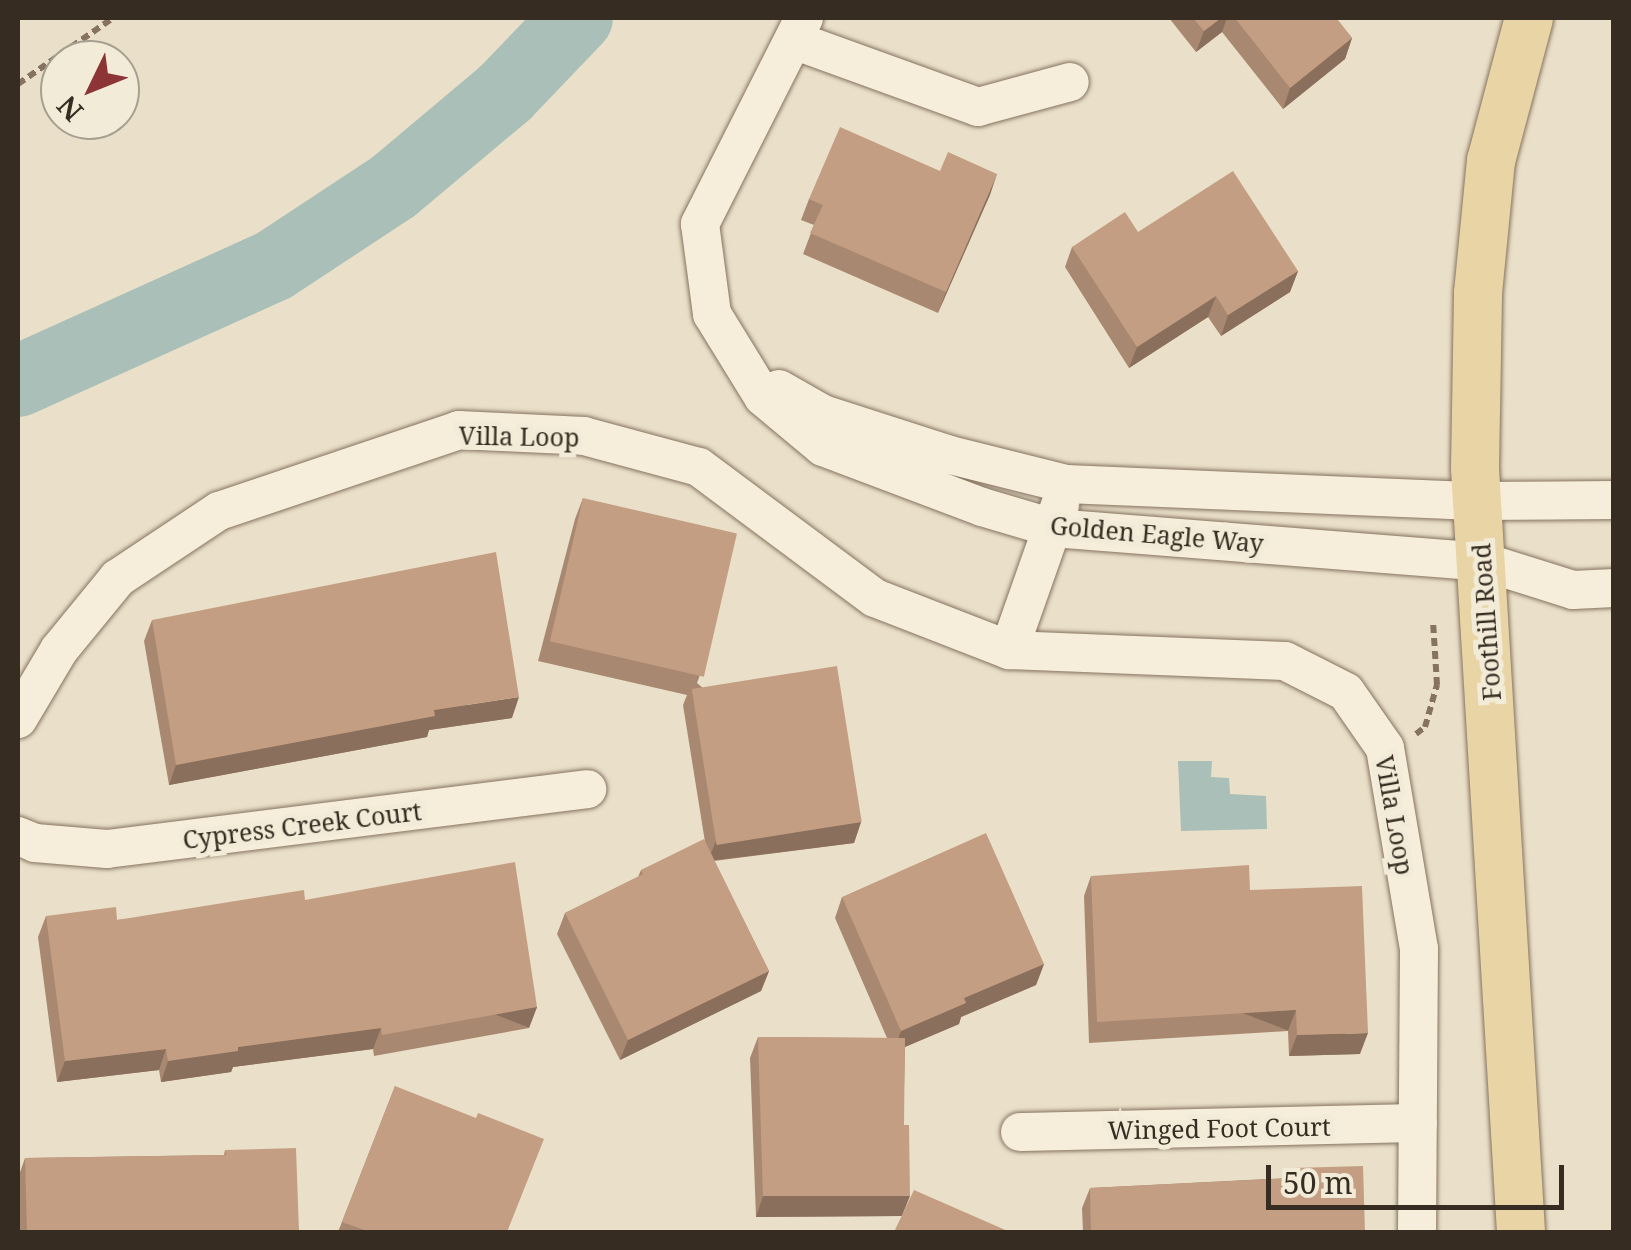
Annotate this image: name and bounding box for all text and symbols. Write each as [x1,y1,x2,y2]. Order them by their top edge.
north arrow [40,40,140,140]
text: N [48,88,91,130]
street label: Villa Loop [458,420,580,452]
street label: Golden Eagle Way [1049,510,1265,558]
street label: Foothill Road [1466,542,1506,702]
street label: Villa Loop [1370,753,1420,877]
street label: Cypress Creek Court [181,795,423,855]
street label: Winged Foot Court [1107,1111,1331,1145]
scale bar [1271,1145,1568,1207]
text: 50 m [1283,1162,1353,1203]

